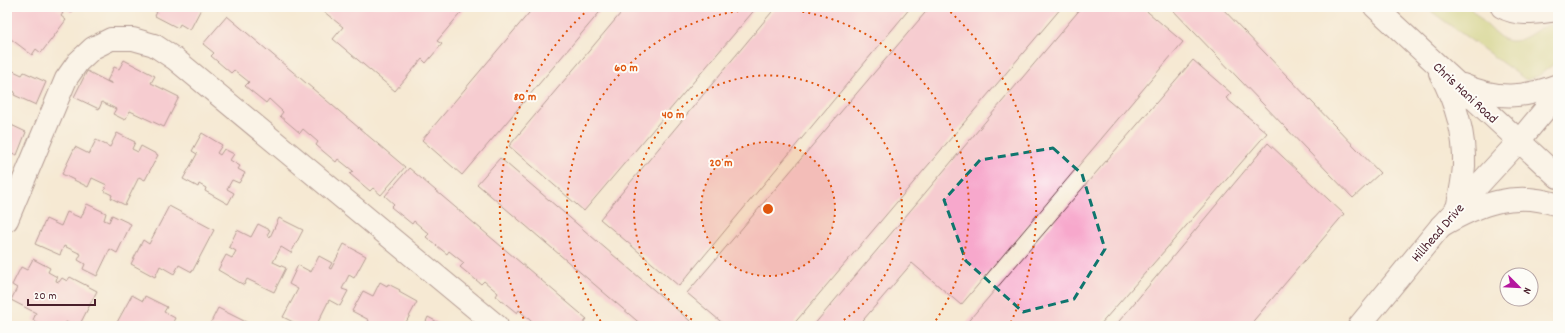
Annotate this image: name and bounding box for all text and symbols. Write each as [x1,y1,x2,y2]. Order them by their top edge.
street label: Chris Hani Road [1428,58,1502,129]
text: 60 m [614,60,638,77]
text: 80 m [514,89,536,106]
text: 40 m [662,107,684,124]
text: 20 m [710,155,732,172]
street label: Hillhead Drive [1407,199,1470,267]
centre of rings [761,202,775,216]
north arrow [1499,267,1539,307]
scale bar [28,281,95,307]
text: N [1518,285,1535,297]
text: 20 m [34,288,57,305]

